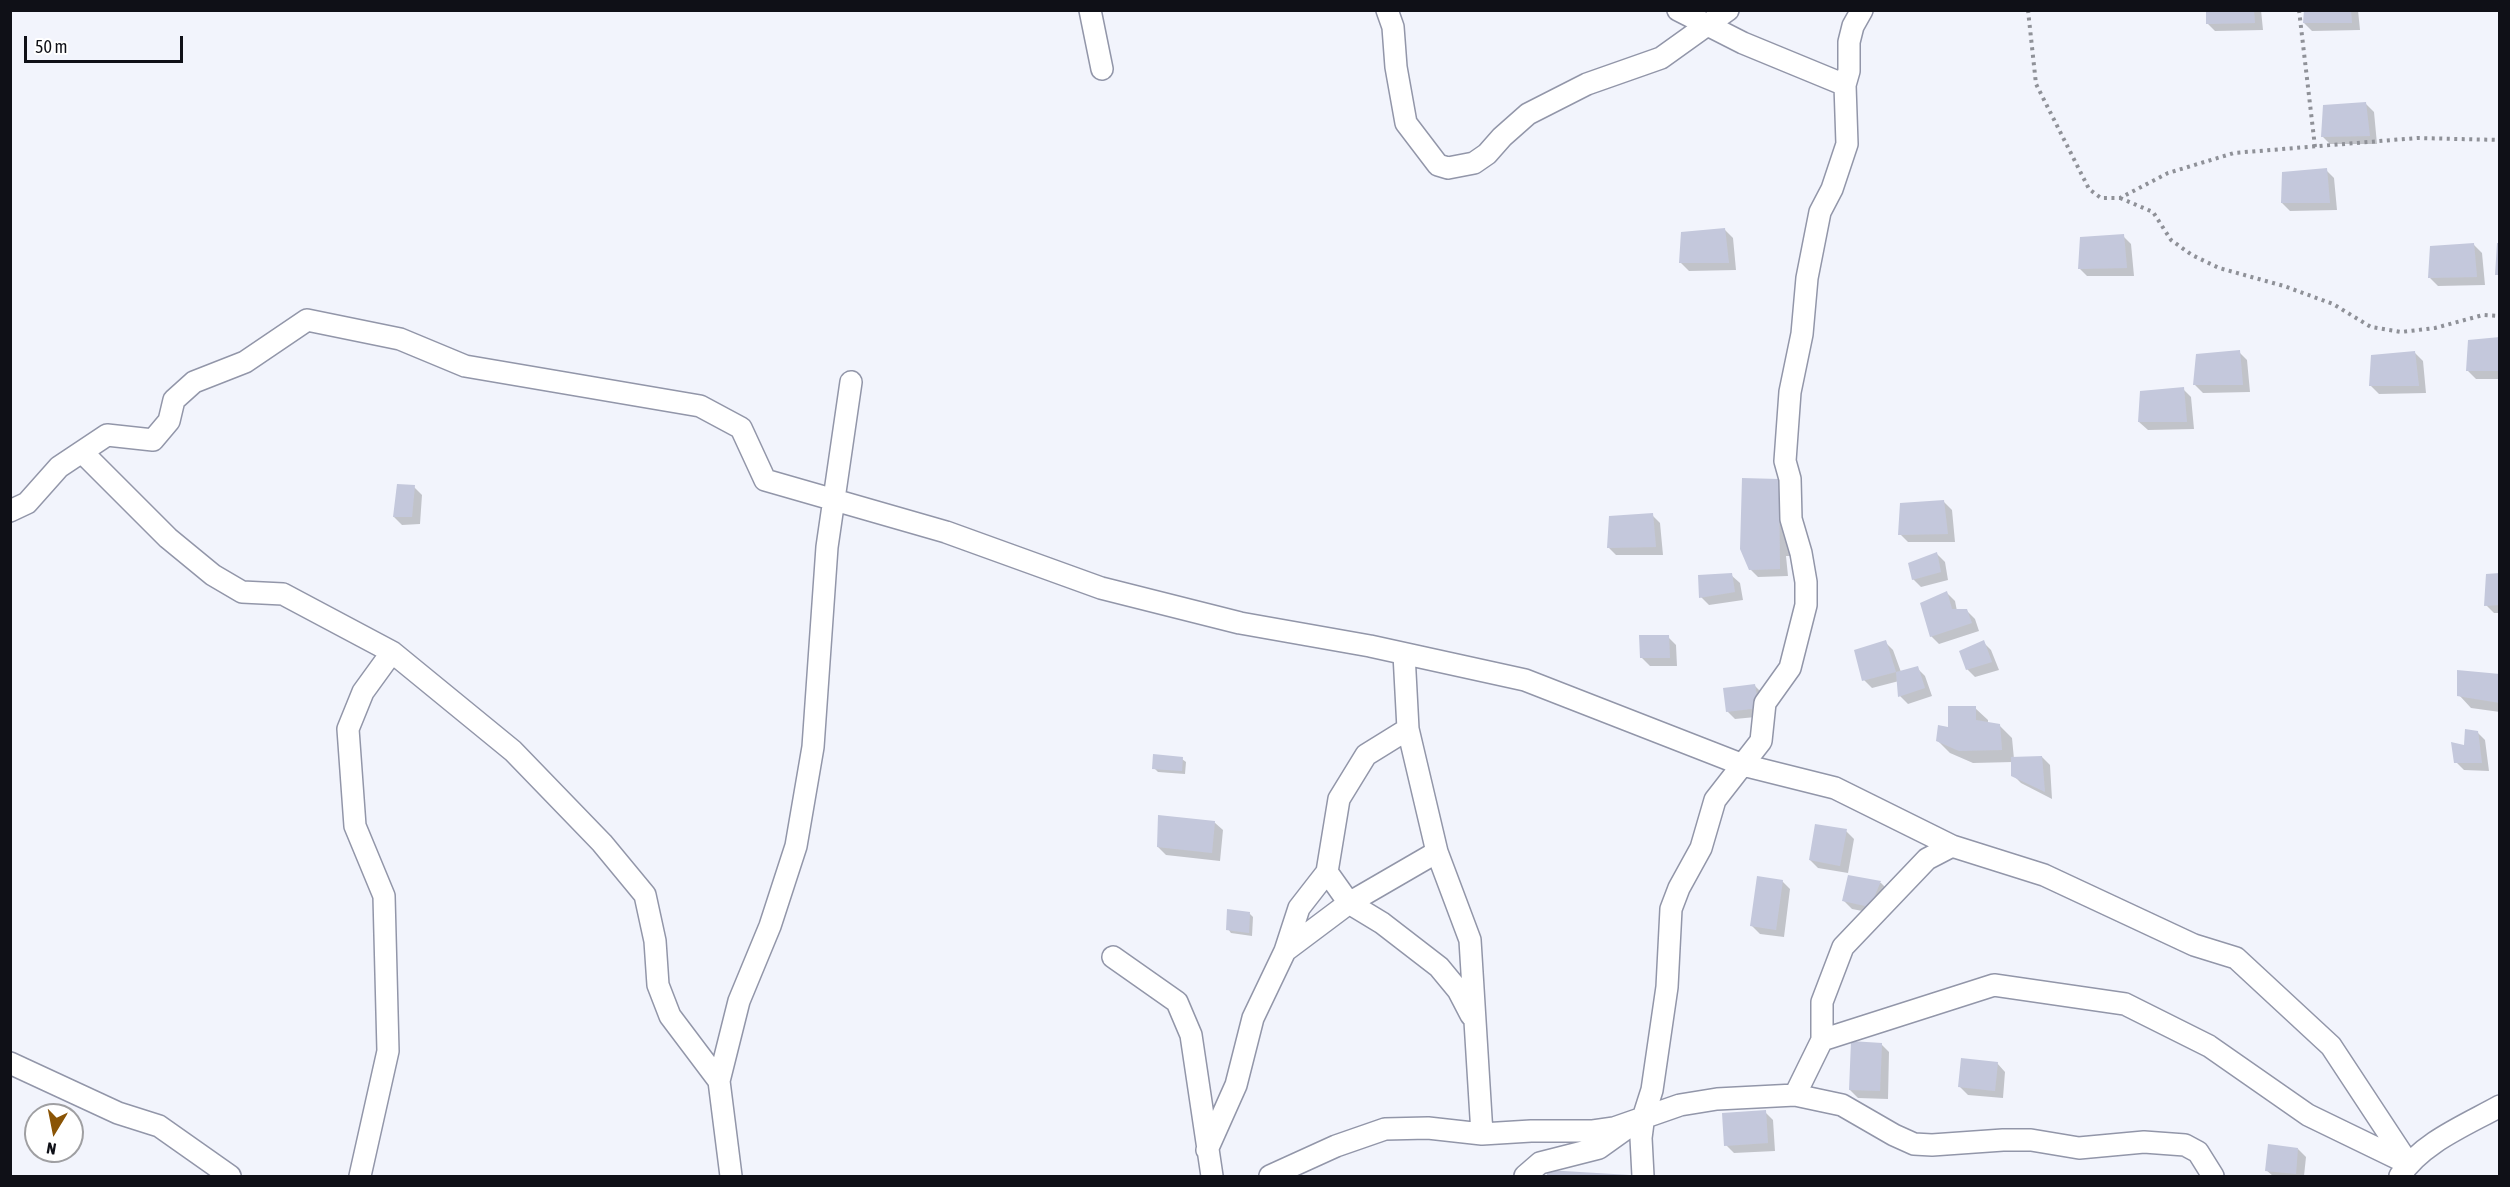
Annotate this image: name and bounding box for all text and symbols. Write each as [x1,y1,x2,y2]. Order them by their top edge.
scale bar [27,24,186,62]
text: 50 m [35,36,67,57]
north arrow [24,1103,84,1163]
text: N [45,1139,57,1158]

